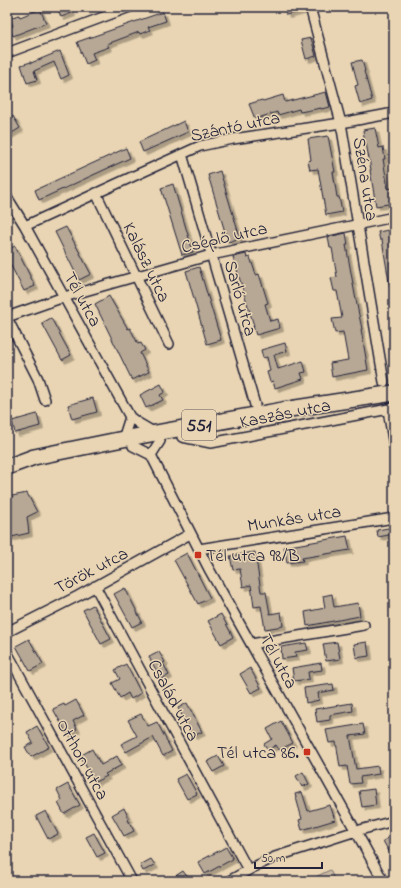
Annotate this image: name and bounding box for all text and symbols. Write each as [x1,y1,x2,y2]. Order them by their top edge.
street label: Szántó utca [188,106,283,150]
street label: Széna utca [345,136,383,223]
street label: Cséplő utca [179,216,270,261]
street label: Kalász utca [115,219,176,307]
street label: Sarló utca [216,258,262,340]
street label: Tél utca [56,268,107,332]
street label: Kaszás utca [238,393,333,436]
road number: 551 [182,410,216,440]
street label: Munkás utca [246,500,343,540]
street label: Török utca [51,542,133,602]
place label: Tél utca 98/B [206,544,300,570]
marker: Tél utca 98/B [193,550,203,560]
street label: Tél utca [252,630,303,694]
street label: Család utca [140,655,205,747]
street label: Otthon utca [48,715,114,805]
place label: Tél utca 86. [217,741,299,767]
marker: Tél utca 86. [302,747,312,757]
scale bar [255,844,322,870]
text: 50 m [261,850,285,868]

